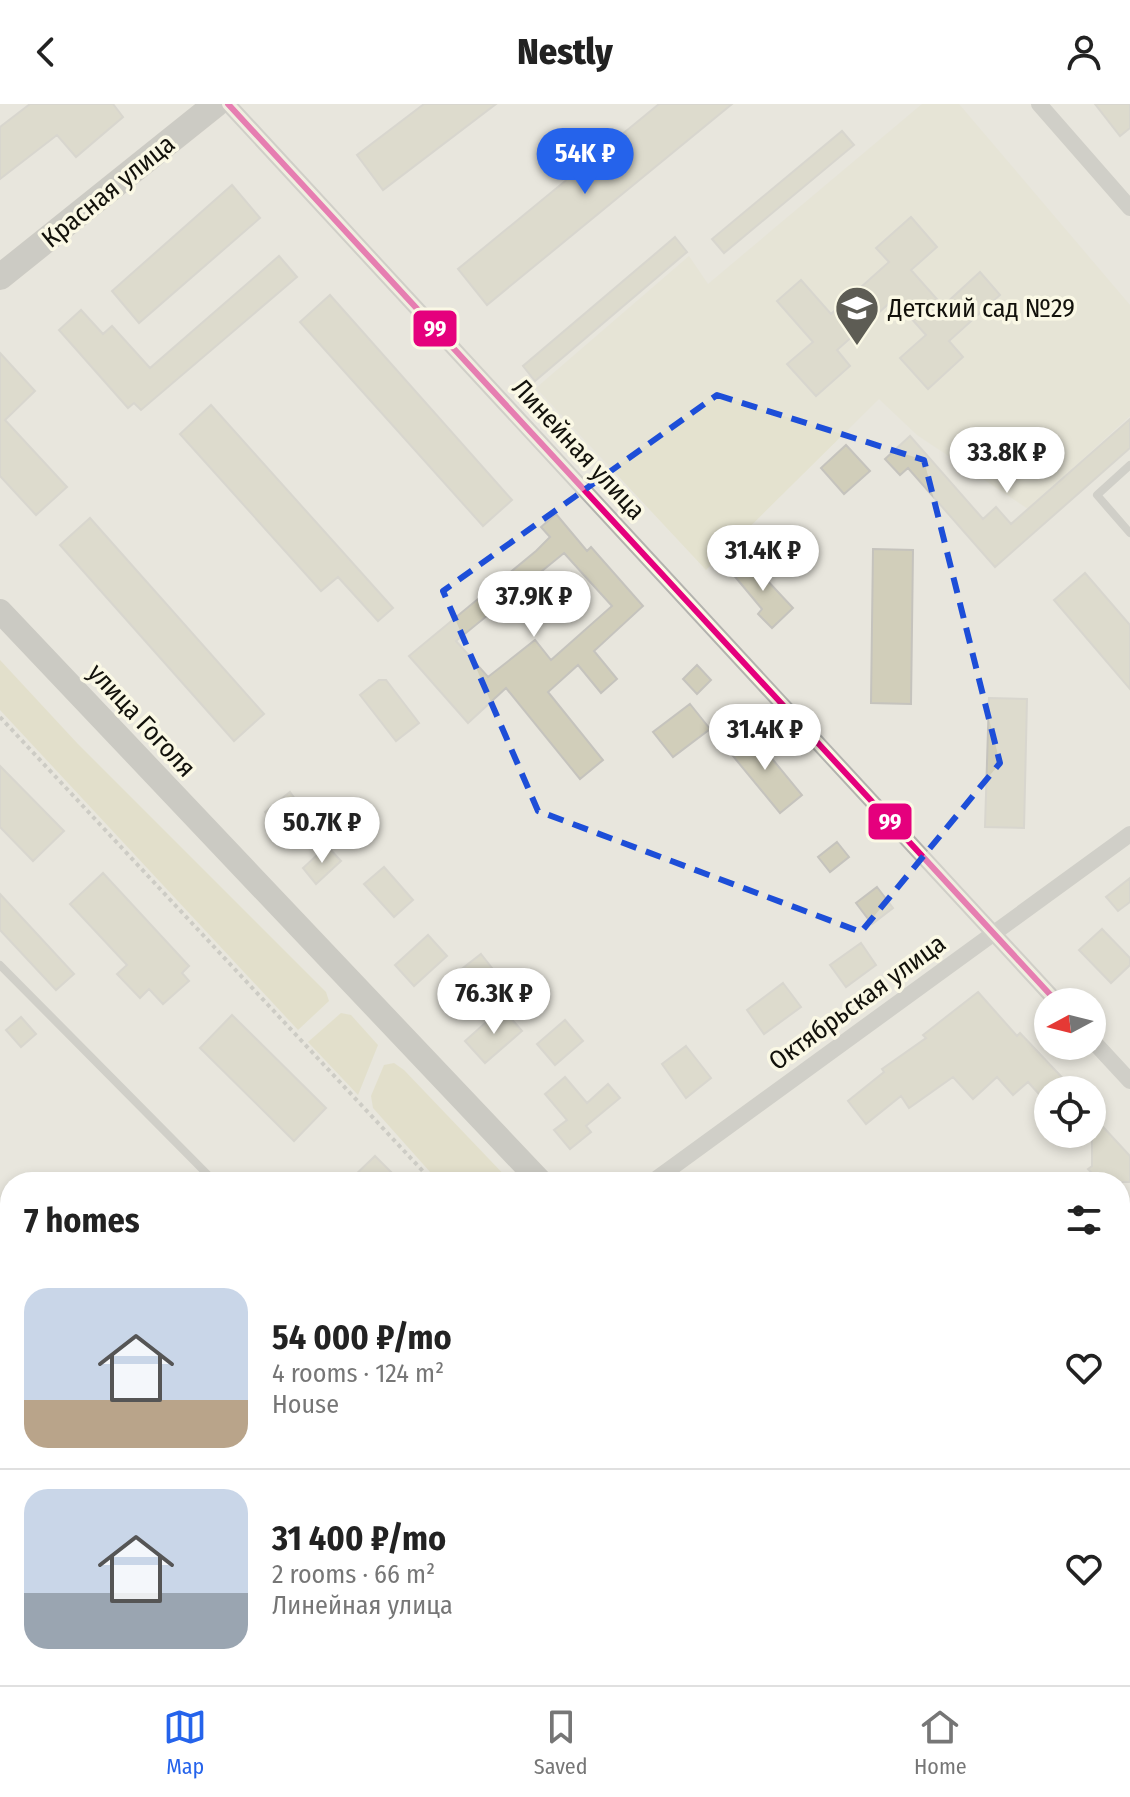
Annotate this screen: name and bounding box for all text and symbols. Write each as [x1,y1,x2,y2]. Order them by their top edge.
icon: back [24,30,68,74]
text: Nestly [517,30,613,74]
icon: person [1062,30,1106,74]
street label: Красная улица [36,128,181,254]
pin: 54K ₽ [529,128,641,196]
text: 54K ₽ [555,138,615,169]
school or university icon: Детский сад №29 [833,284,881,347]
place label: Детский сад №29 [887,293,1075,324]
line badge: 99 [412,309,458,348]
text: 99 [424,315,446,342]
street label: Линейная улица [506,373,652,526]
pin: 33.8K ₽ [933,427,1081,495]
text: 33.8K ₽ [968,437,1046,468]
pin: 31.4K ₽ [689,525,837,593]
text: 31.4K ₽ [725,535,801,566]
pin: 37.9K ₽ [460,571,608,639]
text: 37.9K ₽ [496,581,572,612]
street label: улица Гоголя [81,657,202,783]
pin: 31.4K ₽ [691,704,839,772]
text: 31.4K ₽ [727,714,803,745]
pin: 50.7K ₽ [248,797,396,865]
line badge: 99 [867,802,913,841]
text: 50.7K ₽ [283,807,361,838]
text: 99 [879,808,901,835]
street label: Октябрьская улица [763,928,952,1077]
pin: 76.3K ₽ [420,968,568,1036]
text: 76.3K ₽ [455,978,533,1009]
north arrow [1034,988,1106,1060]
map controls [1034,988,1106,1148]
button: locate [1034,1076,1106,1148]
icon: filters [1062,1198,1106,1242]
text: 7 homes [24,1200,140,1241]
text: 54 000 ₽/mo [272,1317,452,1358]
icon: home [88,1320,184,1416]
icon: heart [1062,1346,1106,1390]
text: 4 rooms · 124 m² [272,1358,444,1389]
text: House [272,1389,339,1420]
text: 31 400 ₽/mo [272,1518,446,1559]
icon: home [88,1521,184,1617]
icon: heart [1062,1547,1106,1591]
text: 2 rooms · 66 m² [272,1559,435,1590]
text: Линейная улица [272,1590,453,1621]
tab: Map [163,1705,207,1780]
tab: Saved [534,1705,588,1780]
tab: Home [914,1705,967,1780]

